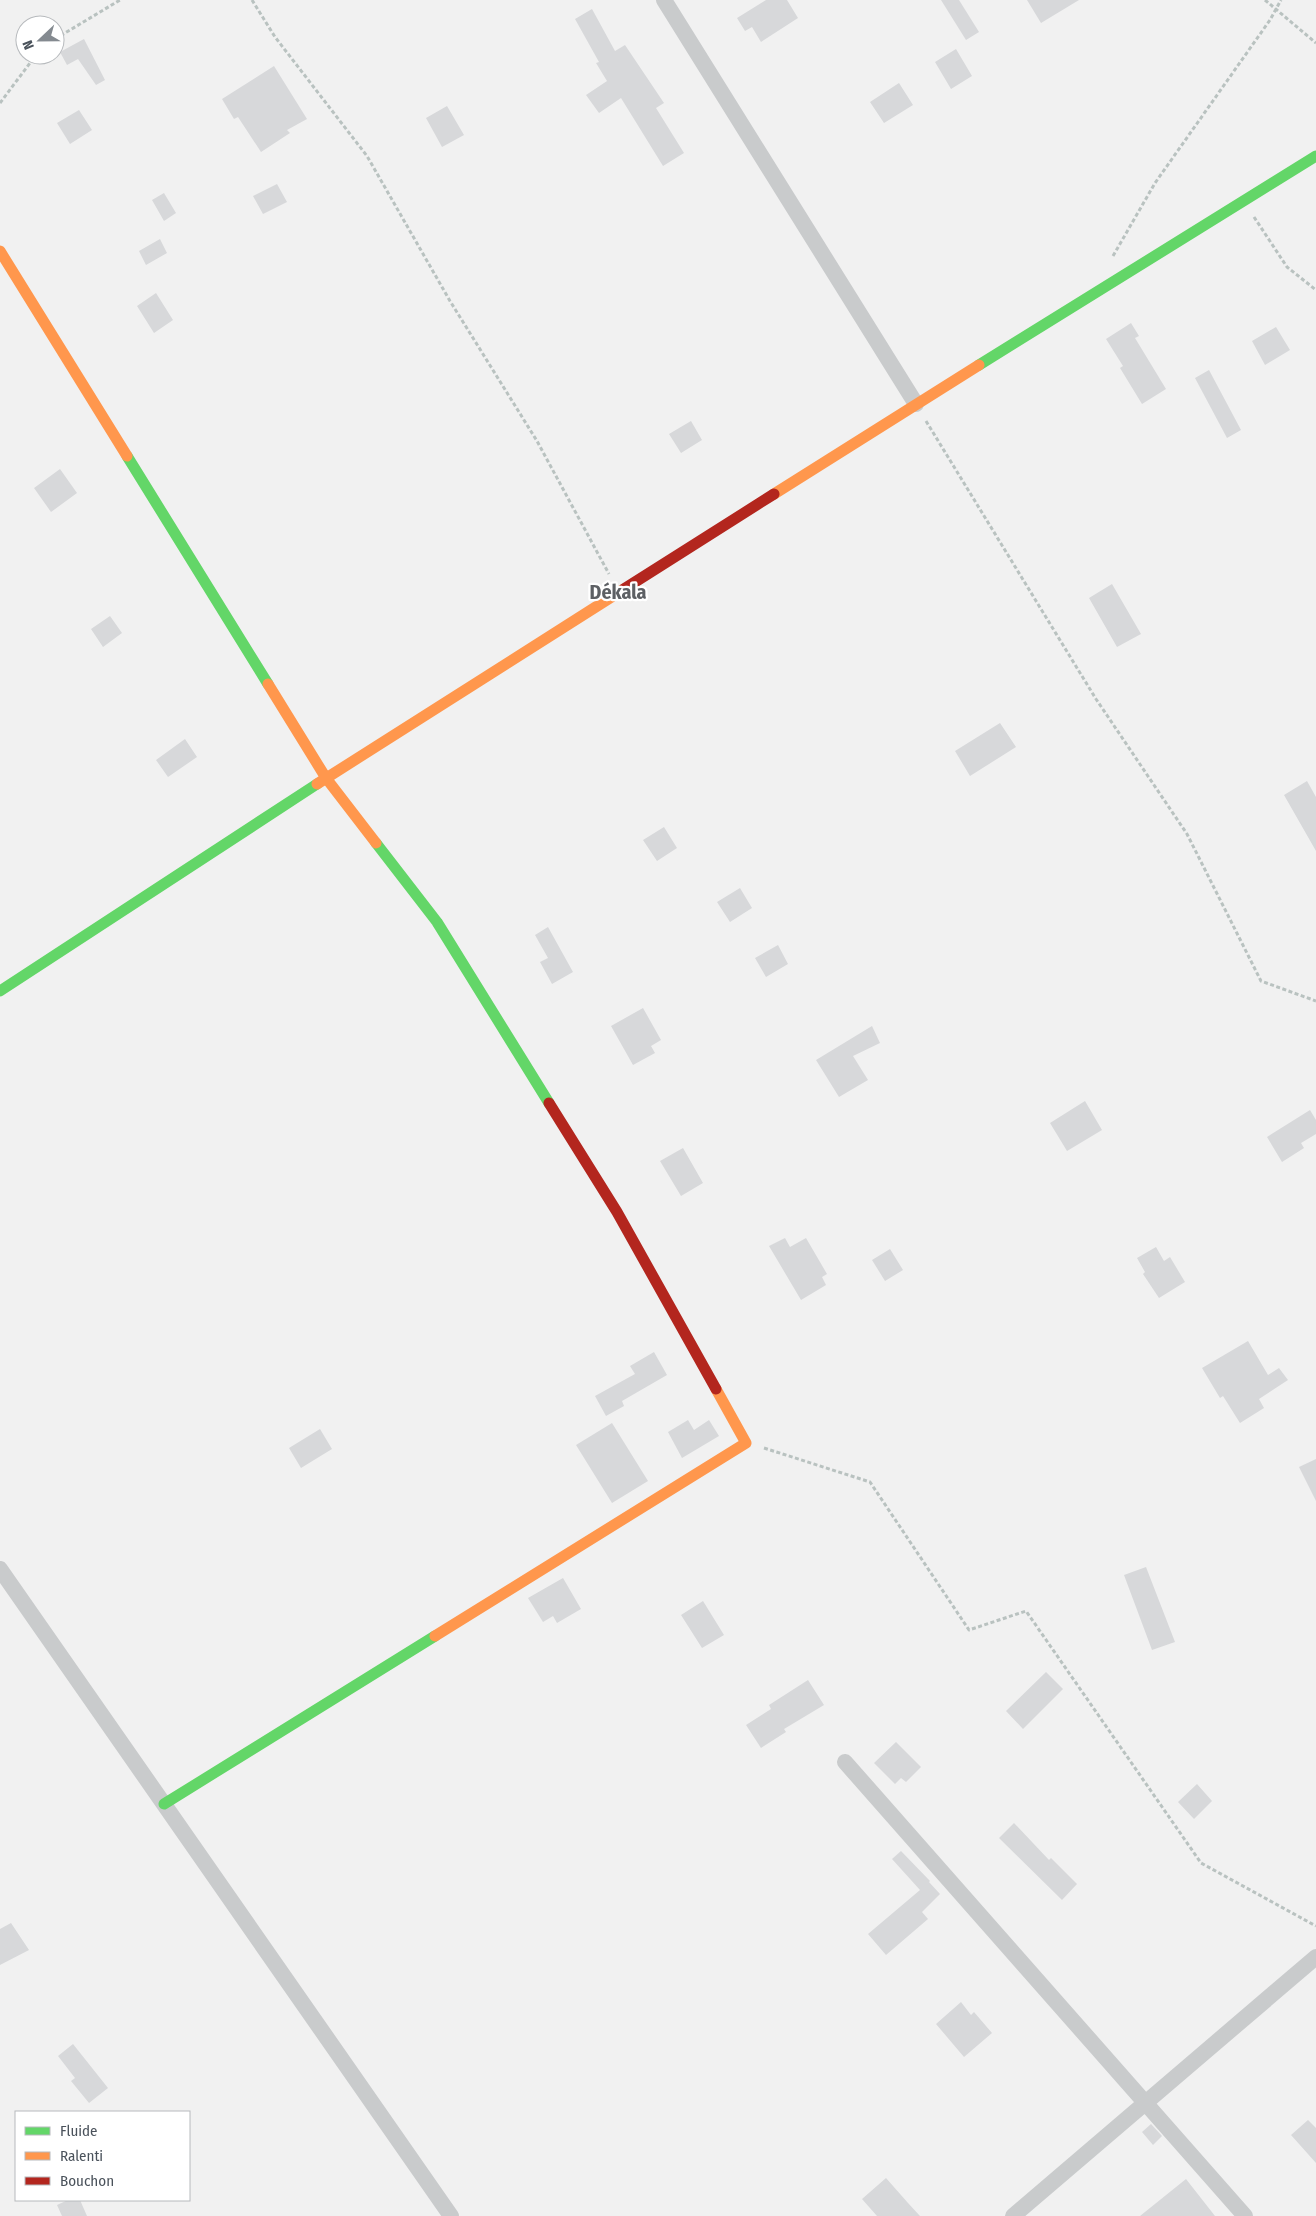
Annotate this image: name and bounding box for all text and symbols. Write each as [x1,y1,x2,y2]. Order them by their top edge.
north arrow [15,15,65,65]
text: N [19,38,38,52]
district label: Dékala [590,580,647,604]
legend [15,2111,190,2201]
text: Fluide [60,2122,97,2140]
text: Ralenti [60,2147,103,2165]
text: Bouchon [60,2172,114,2190]

